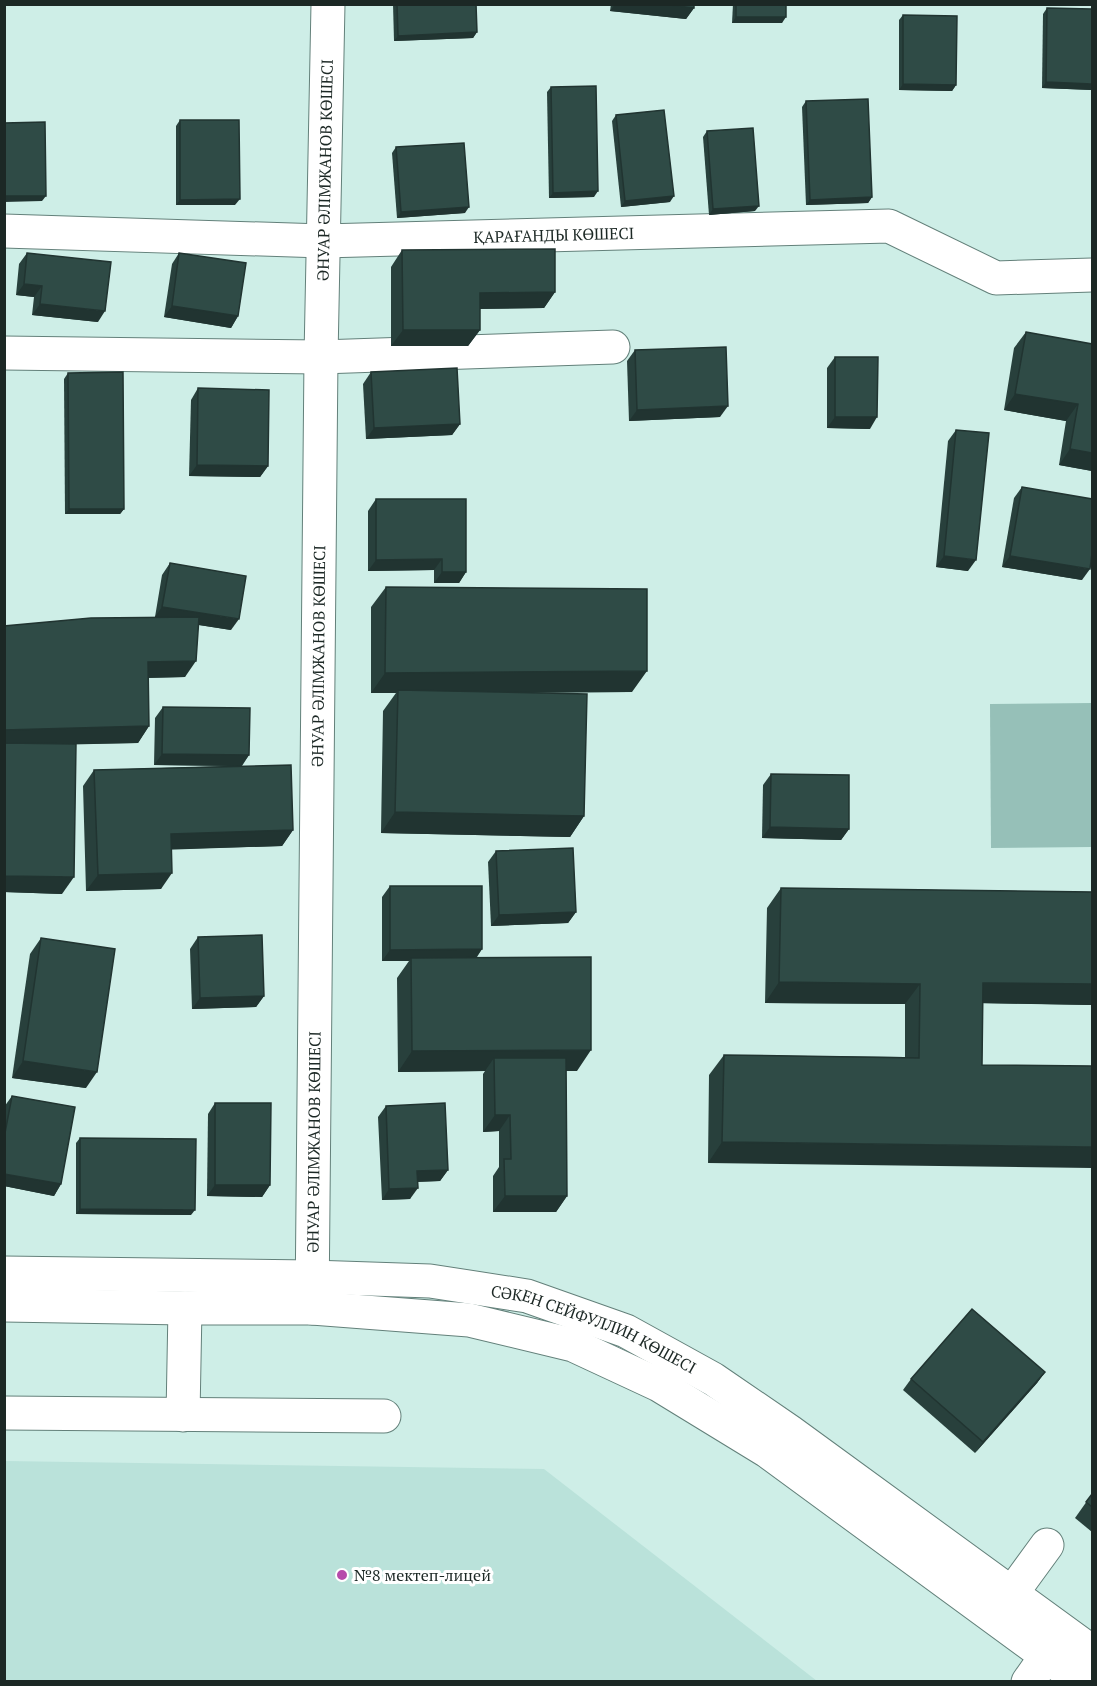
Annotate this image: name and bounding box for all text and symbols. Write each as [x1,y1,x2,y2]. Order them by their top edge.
street label: ӘНУАР ӘЛІМЖАНОВ КӨШЕСІ [312,59,338,281]
street label: ҚАРАҒАНДЫ КӨШЕСІ [473,222,635,248]
street label: ӘНУАР ӘЛІМЖАНОВ КӨШЕСІ [306,545,330,767]
street label: ӘНУАР ӘЛІМЖАНОВ КӨШЕСІ [302,1031,326,1253]
street label: СӘКЕН СЕЙФУЛЛИН КӨШЕСІ [490,1280,700,1379]
place label: №8 мектеп-лицей [354,1564,491,1586]
marker: №8 мектеп-лицей [335,1568,349,1582]

